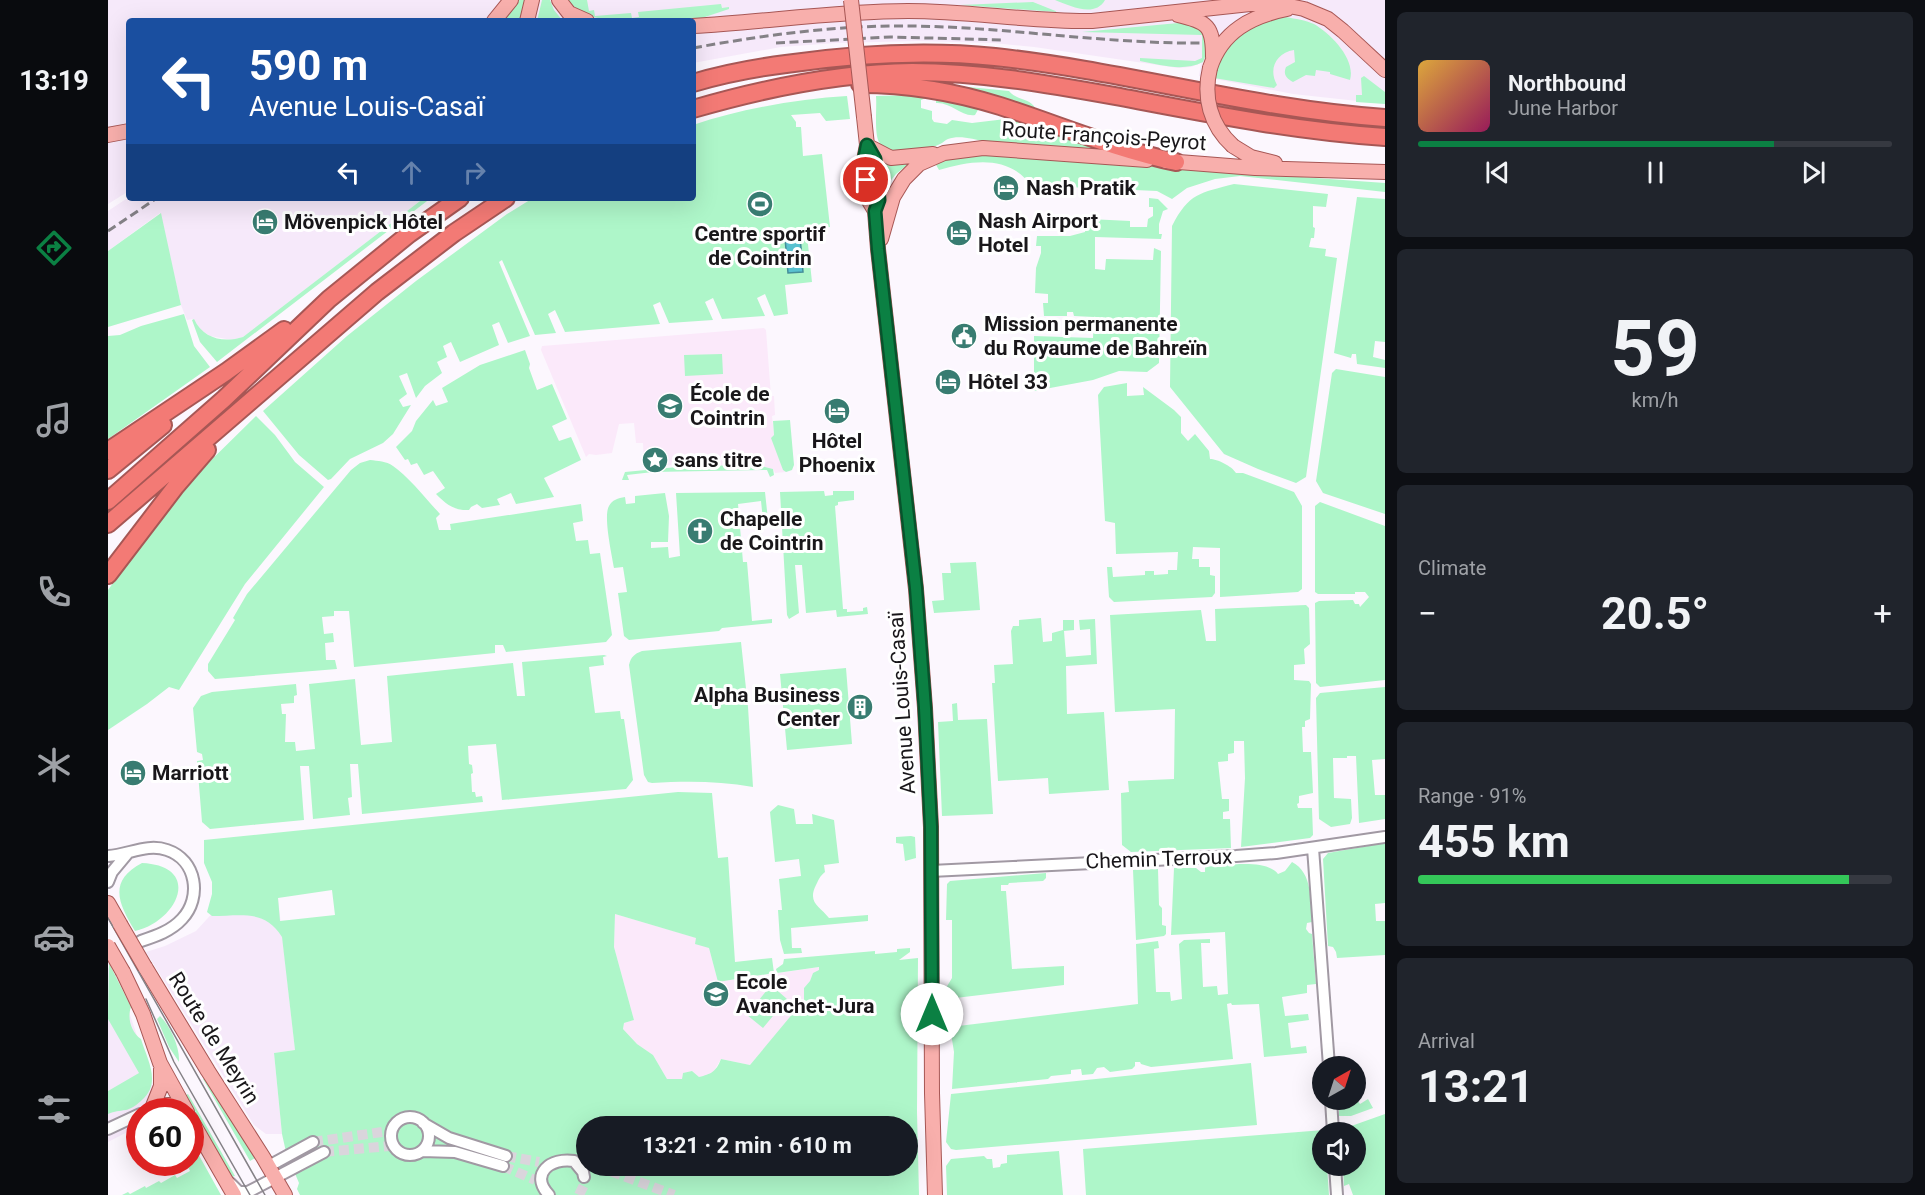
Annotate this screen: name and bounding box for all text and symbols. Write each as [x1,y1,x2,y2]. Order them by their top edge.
text: 590 m [249,41,368,90]
icon: left [150,42,228,120]
text: 13:19 [19,65,89,97]
text: Northbound [1508,71,1626,96]
text: Avenue Louis-Casaï [249,91,484,123]
text: June Harbor [1508,96,1618,120]
street label: Route François-Peyrot [1001,117,1207,155]
pin [840,154,891,205]
icon: left [332,156,365,189]
icon: ahead [395,156,428,189]
icon: right [458,156,491,189]
icon: previous [1481,156,1514,189]
icon: pause [1639,156,1672,189]
icon: next [1797,156,1830,189]
icon: arrive [849,163,882,196]
hotel icon: Nash Pratik [991,173,1021,203]
place label: Nash Pratik [1026,176,1137,200]
sports icon: Centre sportif de Cointrin [745,189,775,219]
hotel icon: Mövenpick Hôtel [250,207,280,237]
place label: Nash Airport Hotel [978,209,1098,257]
place label: Mövenpick Hôtel [284,210,443,234]
hotel icon: Nash Airport Hotel [944,218,974,248]
place label: Centre sportif de Cointrin [695,222,826,270]
icon: directions [33,227,75,269]
text: 59 [1610,303,1700,394]
place label: Mission permanente du Royaume de Bahreïn [984,312,1207,360]
public building icon: Mission permanente du Royaume de Bahreïn [949,321,979,351]
hotel icon: Hôtel 33 [933,367,963,397]
place label: Hôtel 33 [968,370,1048,394]
place label: École de Cointrin [690,382,770,430]
text: km/h [1632,388,1678,412]
school or university icon: École de Cointrin [655,391,685,421]
hotel icon: Hôtel Phoenix [822,396,852,426]
icon: music [33,399,75,441]
place label: Hôtel Phoenix [799,429,876,477]
place icon: sans titre [640,445,670,475]
place label: sans titre [674,448,762,472]
place label: Chapelle de Cointrin [720,507,823,555]
church icon: Chapelle de Cointrin [685,516,715,546]
text: Climate [1418,556,1486,580]
icon: phone [33,571,75,613]
text: 20.5° [1601,587,1709,640]
text: − [1418,594,1437,633]
text: + [1873,594,1892,633]
street label: Avenue Louis-Casaï [884,610,920,795]
place label: Alpha Business Center [694,683,840,731]
building icon: Alpha Business Center [845,692,875,722]
icon: climate [33,744,75,786]
hotel icon: Marriott [118,758,148,788]
place label: Marriott [152,761,229,785]
text: Range · 91% [1418,784,1526,808]
text: 455 km [1418,815,1570,868]
street label: Chemin Terroux [1085,844,1233,874]
icon: car [33,916,75,958]
street label: Route de Meyrin [164,968,264,1108]
place label: Ecole Avanchet-Jura [736,970,875,1018]
school or university icon: Ecole Avanchet-Jura [701,979,731,1009]
position arrow [900,982,964,1046]
text: Arrival [1418,1029,1475,1053]
north arrow [1312,1056,1366,1110]
map controls [1312,1056,1366,1176]
text: 13:21 [1418,1060,1534,1113]
icon: filters [33,1088,75,1130]
speed limit sign: 60 [126,1098,204,1176]
button: sound [1312,1122,1366,1176]
text: 13:21 · 2 min · 610 m [642,1133,852,1158]

